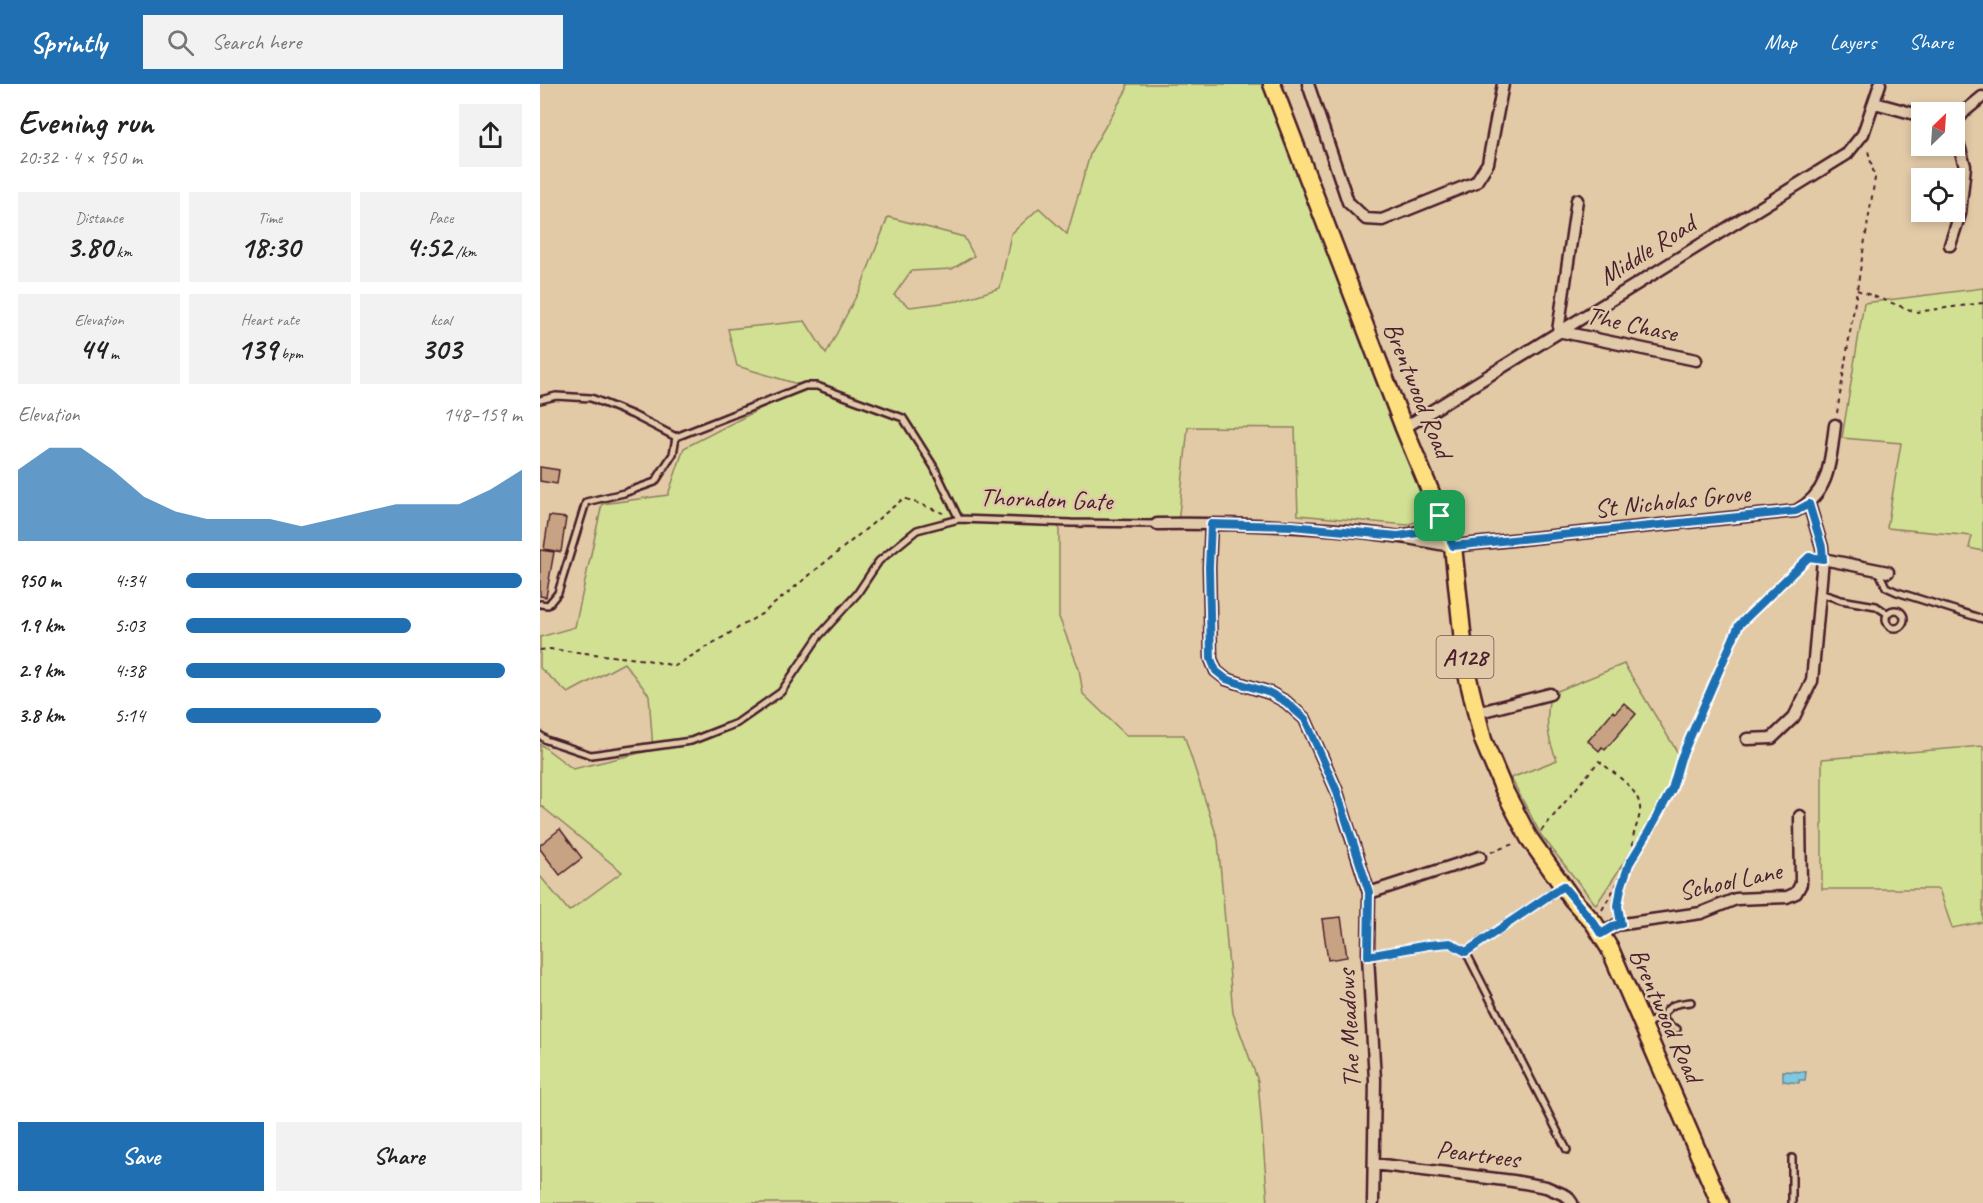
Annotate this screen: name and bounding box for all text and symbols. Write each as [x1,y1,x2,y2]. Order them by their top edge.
search box [143,15,563,69]
text: Sprintly [30,25,107,60]
icon: search [164,26,197,59]
text: Search here [212,28,301,56]
text: Map [1764,29,1797,55]
text: Layers [1830,29,1876,55]
text: Share [1909,29,1953,55]
text: Evening run [18,101,153,143]
north arrow [1911,102,1965,156]
map controls [1911,102,1965,222]
button: share [459,104,522,167]
text: 20:32 · 4 × 950 m [18,145,142,170]
button: locate [1911,168,1965,222]
street label: Middle Road [1593,205,1705,293]
text: Distance [75,208,123,228]
text: Time [258,208,282,228]
text: Pace [429,208,453,228]
text: 3.80 [66,228,112,266]
text: 18:30 [240,228,300,266]
text: 4:52 [406,228,452,266]
text: km [112,242,132,262]
text: /km [452,242,476,262]
street label: The Chase [1584,298,1682,350]
text: Elevation [74,310,124,330]
text: Heart rate [241,310,299,330]
text: kcal [430,310,452,330]
street label: Brentwood Road [1376,317,1462,466]
text: 44 [79,330,106,368]
text: 139 [237,330,277,368]
text: 303 [421,330,461,368]
text: m [106,344,119,364]
text: bpm [277,344,303,364]
text: Elevation [18,402,80,427]
text: 148–159 m [443,402,522,427]
street label: St Nicholas Grove [1593,476,1753,526]
street label: Thorndon Gate [979,480,1115,518]
pin [1414,490,1465,541]
icon: arrive [1423,499,1456,532]
text: 950 m [18,568,61,593]
text: 4:34 [114,568,145,593]
text: 1.9 km [18,613,64,638]
text: 5:03 [114,613,145,638]
road number: A128 [1436,636,1494,678]
text: 2.9 km [18,658,64,683]
text: 4:38 [114,658,145,683]
text: 3.8 km [18,703,65,728]
text: 5:14 [114,703,145,728]
street label: School Lane [1676,854,1787,908]
street label: Brentwood Road [1622,943,1712,1091]
street label: The Meadows [1329,967,1369,1089]
button: Save [18,1122,264,1191]
button: Share [276,1122,522,1191]
street label: Peartrees [1435,1133,1524,1176]

